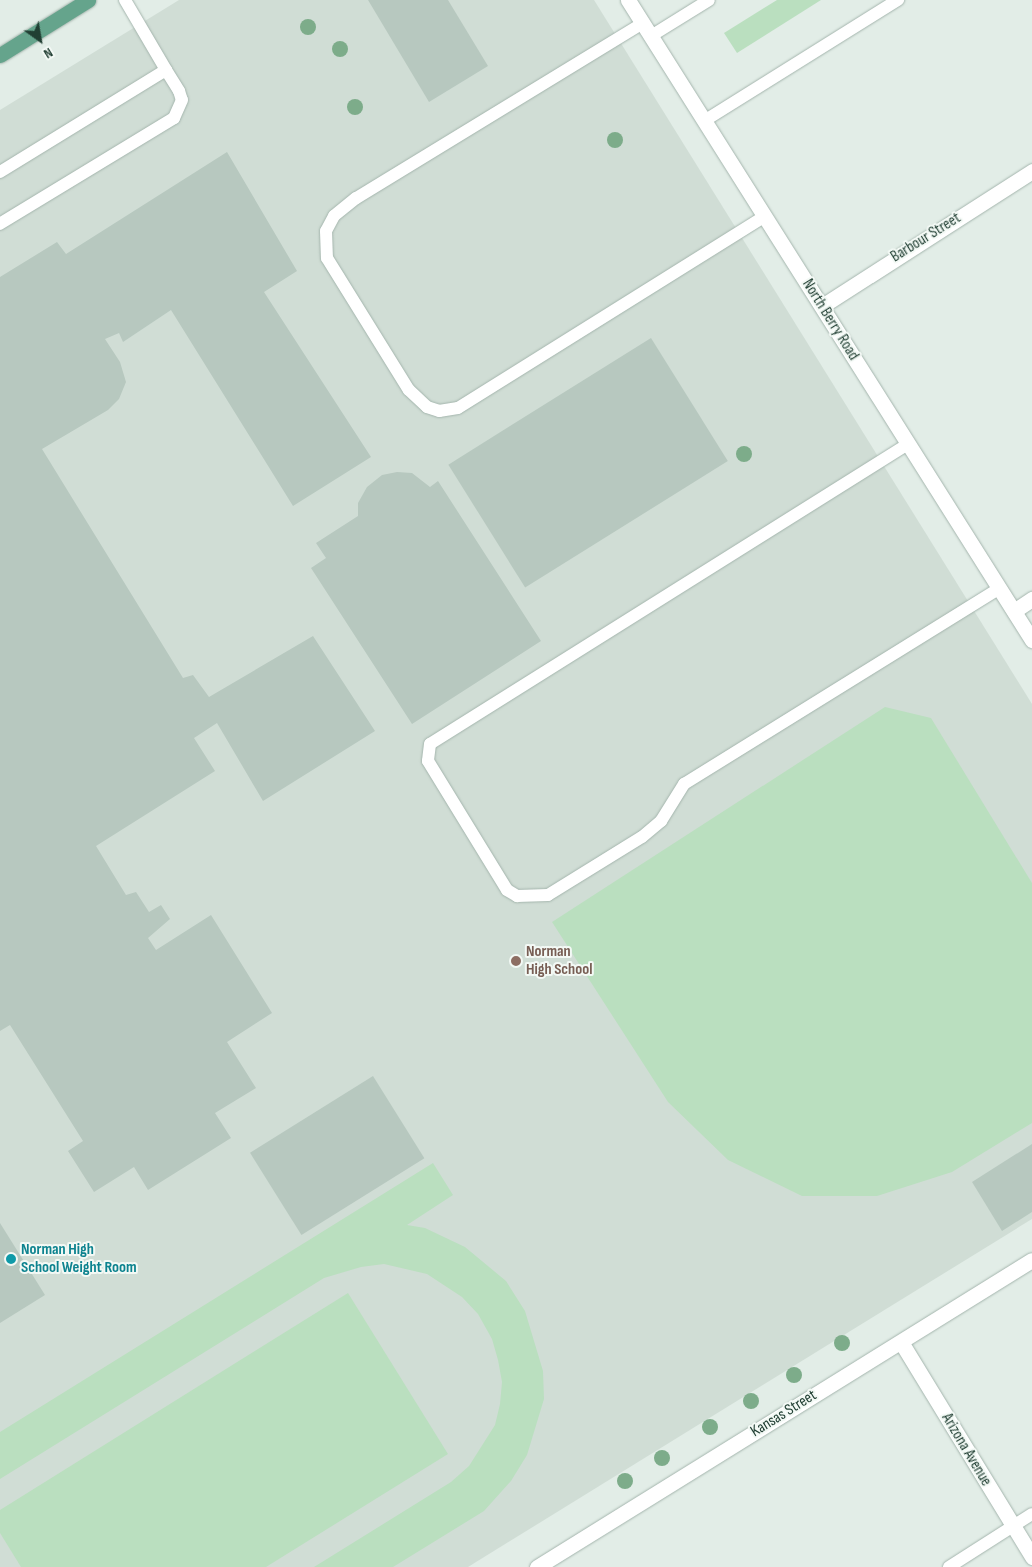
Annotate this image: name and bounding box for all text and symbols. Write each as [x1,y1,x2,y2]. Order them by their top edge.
north arrow [15,15,65,65]
text: N [41,44,56,62]
street label: Barbour Street [888,209,964,267]
street label: North Berry Road [797,276,863,364]
place label: Norman High School [526,942,592,980]
marker: Norman High School [510,955,522,967]
place label: Norman High School Weight Room [21,1240,137,1278]
marker: Norman High School Weight Room [5,1253,17,1265]
street label: Kansas Street [748,1386,820,1442]
street label: Arizona Avenue [937,1410,995,1490]

